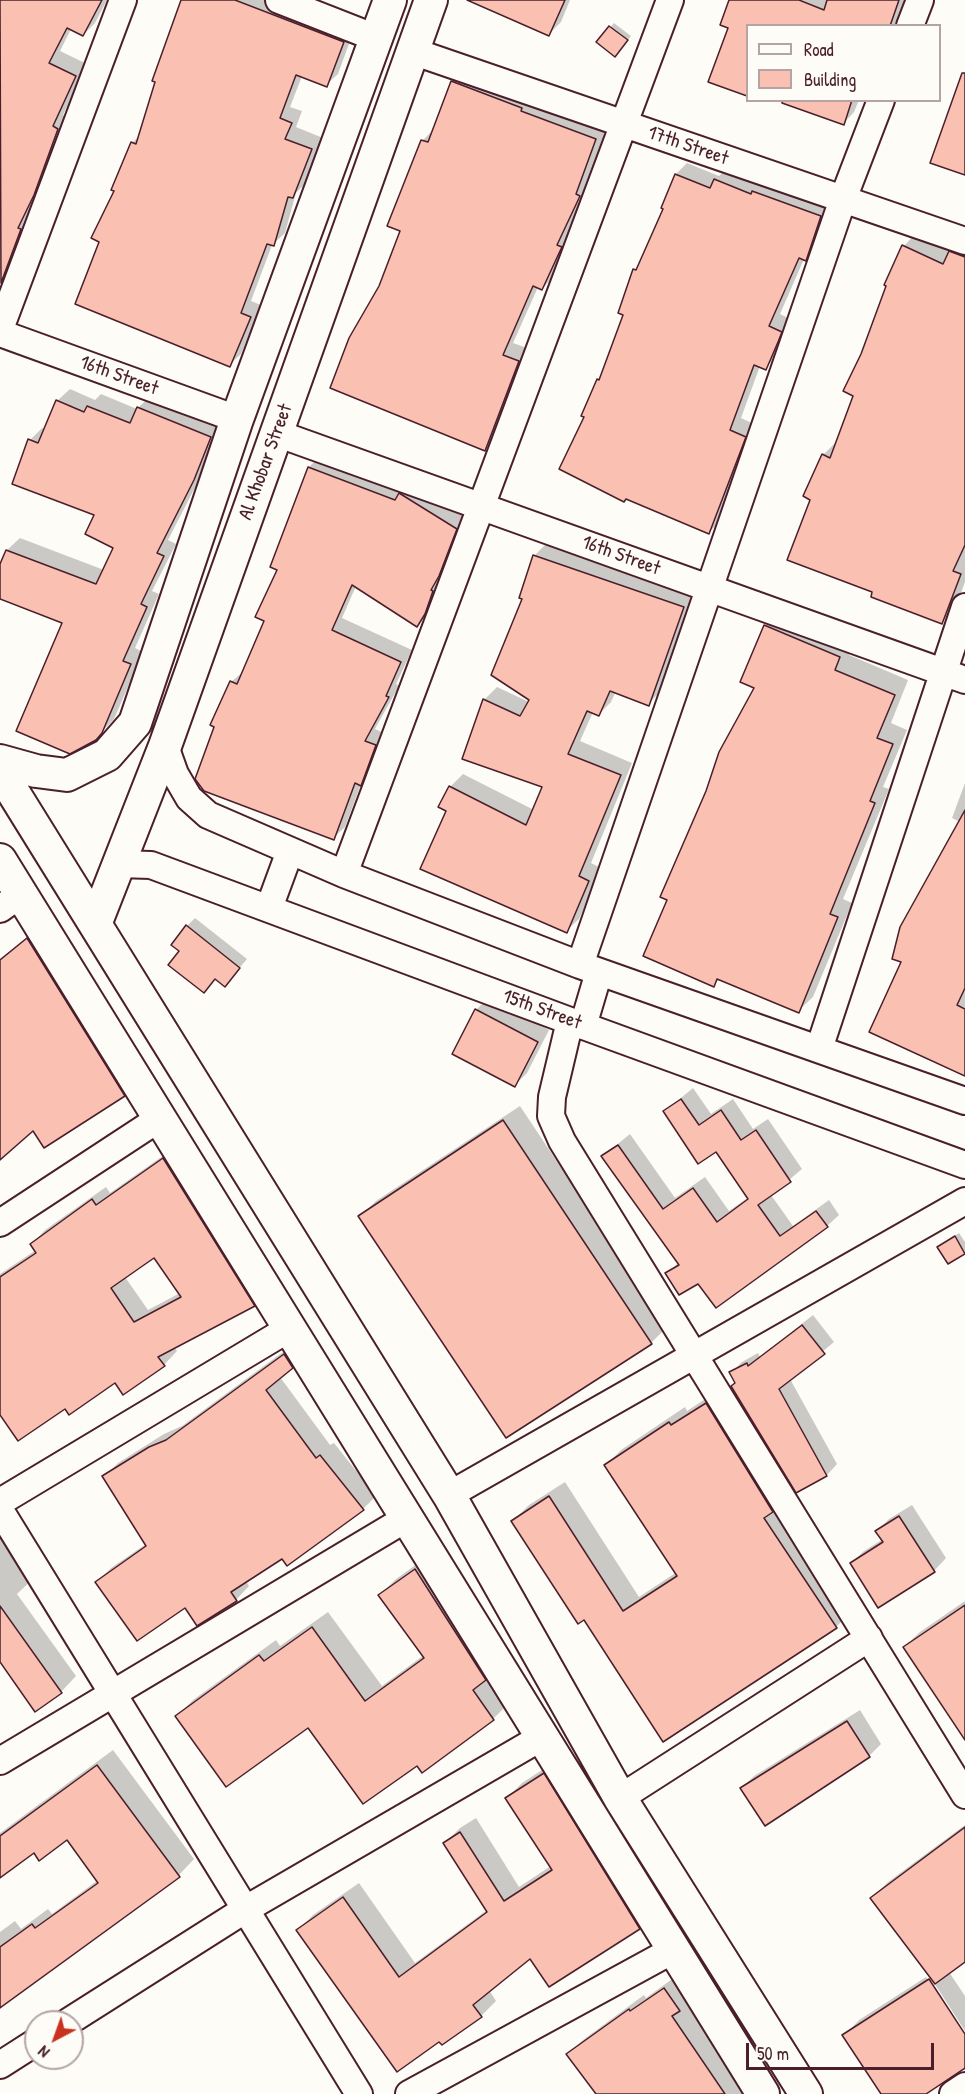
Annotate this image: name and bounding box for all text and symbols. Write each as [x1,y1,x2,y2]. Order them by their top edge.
legend [746,24,941,102]
text: Road [804,37,834,62]
text: Building [804,67,856,92]
street label: 17th Street [645,121,731,171]
street label: 16th Street [77,351,161,401]
street label: Al Khobar Street [234,401,298,523]
street label: 16th Street [579,531,663,581]
street label: 15th Street [499,985,585,1035]
north arrow [24,2010,84,2070]
scale bar [749,2031,936,2069]
text: N [33,2041,54,2063]
text: 50 m [757,2041,789,2066]

